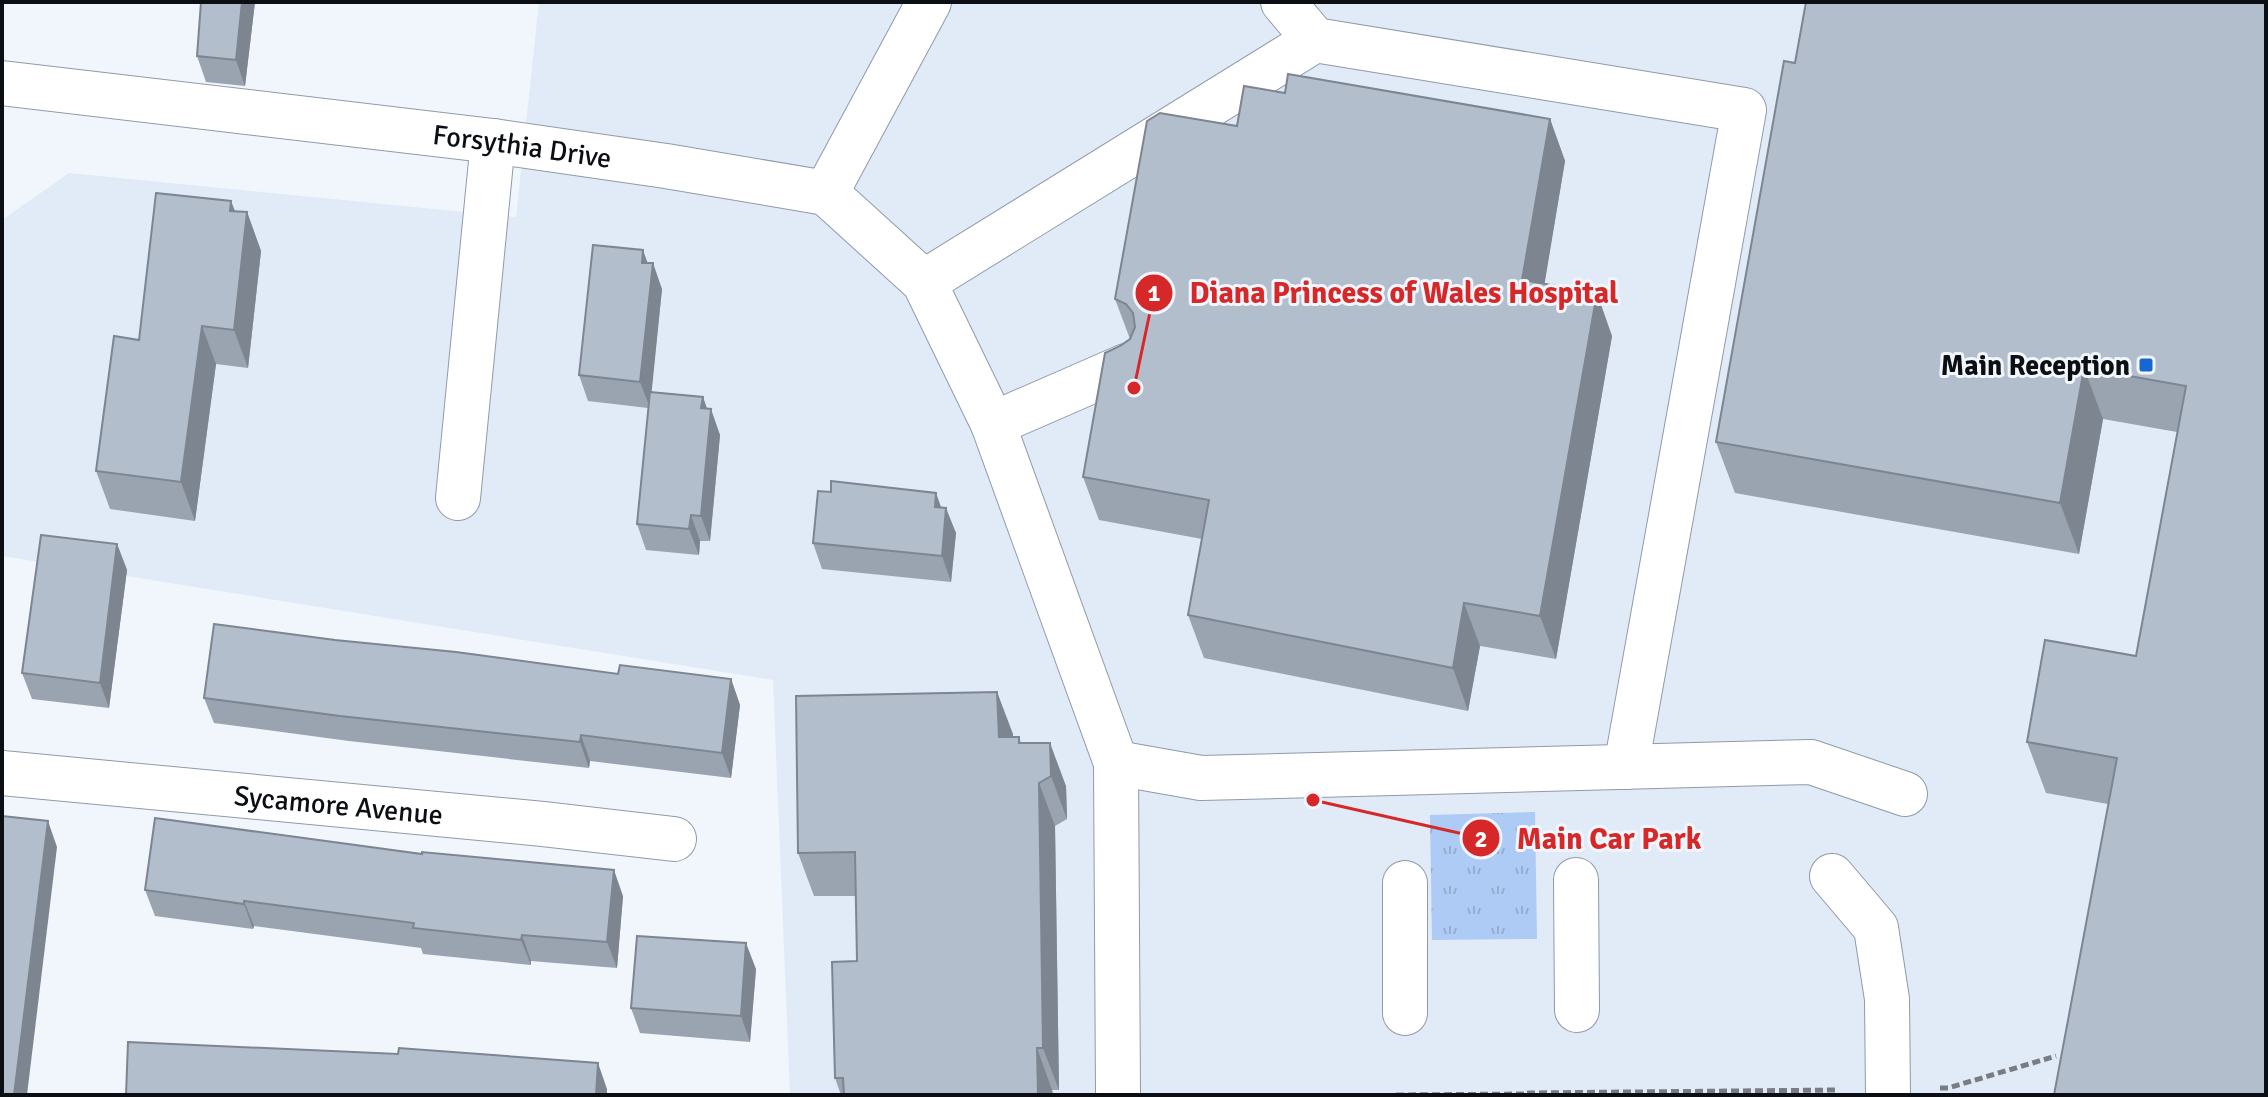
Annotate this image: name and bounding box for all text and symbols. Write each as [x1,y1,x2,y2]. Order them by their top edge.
street label: Forsythia Drive [431,118,614,176]
callout: Diana Princess of Wales Hospital [1134,266,1635,320]
text: Diana Princess of Wales Hospital [1189,275,1619,312]
text: 1 [1148,278,1161,308]
place label: Main Reception [1941,349,2130,383]
marker: Main Reception [2137,356,2155,374]
street label: Sycamore Avenue [232,779,444,832]
callout: Main Car Park [1461,811,1718,865]
text: Main Car Park [1517,821,1702,858]
text: 2 [1475,824,1487,854]

